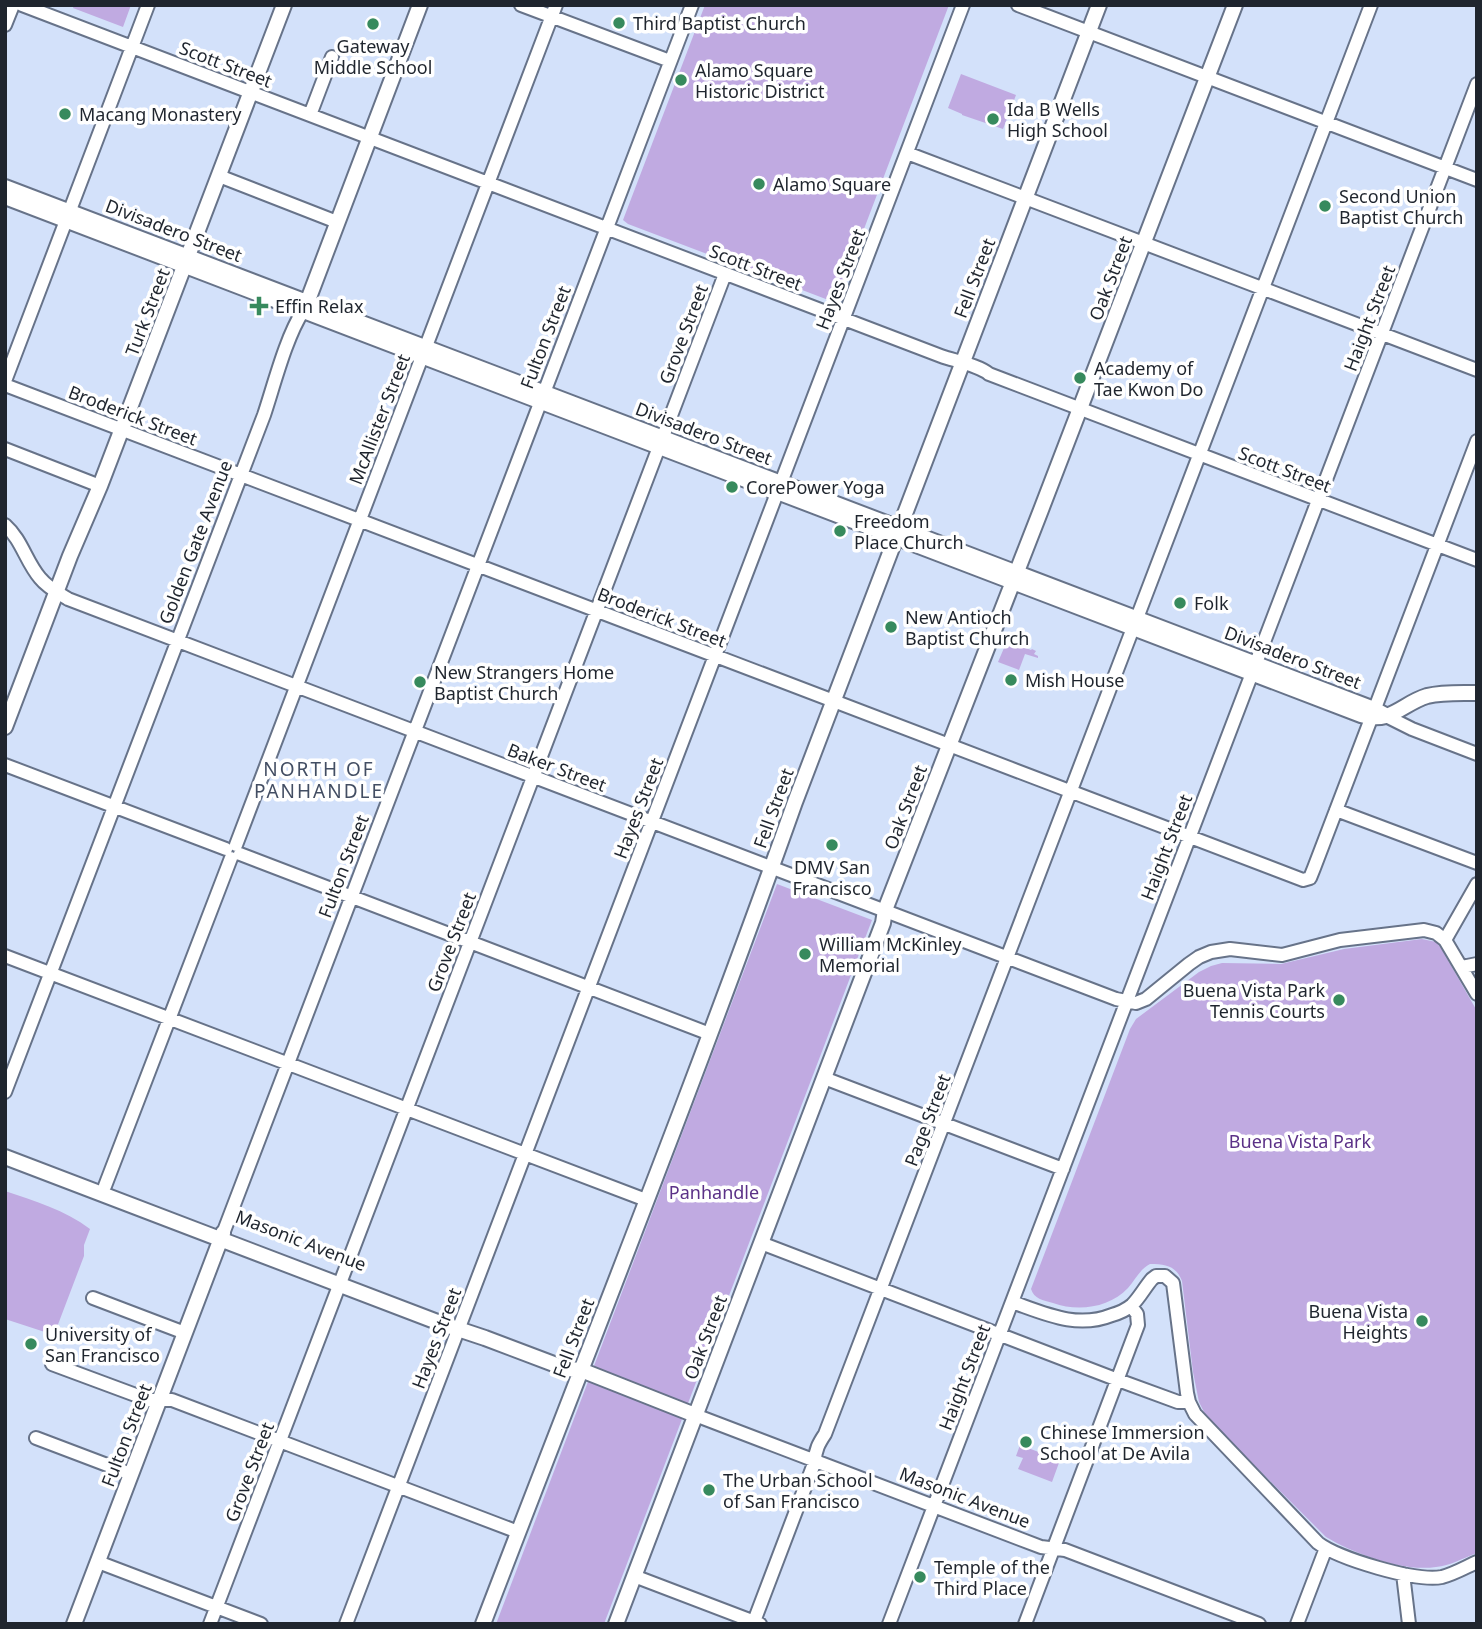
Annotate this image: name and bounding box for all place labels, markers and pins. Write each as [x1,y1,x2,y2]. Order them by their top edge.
place label: Third Baptist Church [633,11,806,35]
marker: Third Baptist Church [611,15,627,31]
marker: Gateway Middle School [365,16,381,32]
place label: Gateway Middle School [314,34,432,79]
place label: Alamo Square Historic District [695,58,825,103]
marker: Alamo Square Historic District [673,72,689,88]
place label: Ida B Wells High School [1007,97,1108,142]
place label: Macang Monastery [79,102,242,126]
marker: Macang Monastery [57,106,73,122]
marker: Ida B Wells High School [985,111,1001,127]
place label: Alamo Square [773,172,891,196]
marker: Alamo Square [751,176,767,192]
place label: Second Union Baptist Church [1339,184,1463,229]
marker: Second Union Baptist Church [1317,198,1333,214]
place label: Effin Relax [275,294,364,318]
marker: Effin Relax [249,296,269,316]
place label: Academy of Tae Kwon Do [1094,356,1204,401]
marker: Academy of Tae Kwon Do [1072,370,1088,386]
place label: CorePower Yoga [746,475,885,499]
marker: CorePower Yoga [724,479,740,495]
place label: Freedom Place Church [854,509,964,554]
marker: Freedom Place Church [832,523,848,539]
place label: Folk [1194,591,1229,615]
marker: Folk [1172,595,1188,611]
place label: New Antioch Baptist Church [905,605,1029,650]
marker: New Antioch Baptist Church [883,619,899,635]
place label: New Strangers Home Baptist Church [434,660,614,705]
place label: Mish House [1025,668,1125,692]
marker: Mish House [1003,672,1019,688]
marker: New Strangers Home Baptist Church [412,674,428,690]
marker: DMV San Francisco [824,837,840,853]
place label: DMV San Francisco [792,855,872,900]
place label: William McKinley Memorial [819,932,962,977]
marker: William McKinley Memorial [797,946,813,962]
place label: Buena Vista Park Tennis Courts [1183,978,1325,1023]
marker: Buena Vista Park Tennis Courts [1331,992,1347,1008]
place label: Buena Vista Heights [1308,1299,1408,1344]
marker: Buena Vista Heights [1414,1313,1430,1329]
place label: University of San Francisco [45,1322,160,1367]
marker: University of San Francisco [23,1336,39,1352]
place label: Chinese Immersion School at De Avila [1040,1420,1205,1465]
marker: Chinese Immersion School at De Avila [1018,1434,1034,1450]
place label: The Urban School of San Francisco [723,1468,873,1513]
marker: The Urban School of San Francisco [701,1482,717,1498]
place label: Temple of the Third Place [934,1555,1050,1600]
marker: Temple of the Third Place [912,1569,928,1585]

